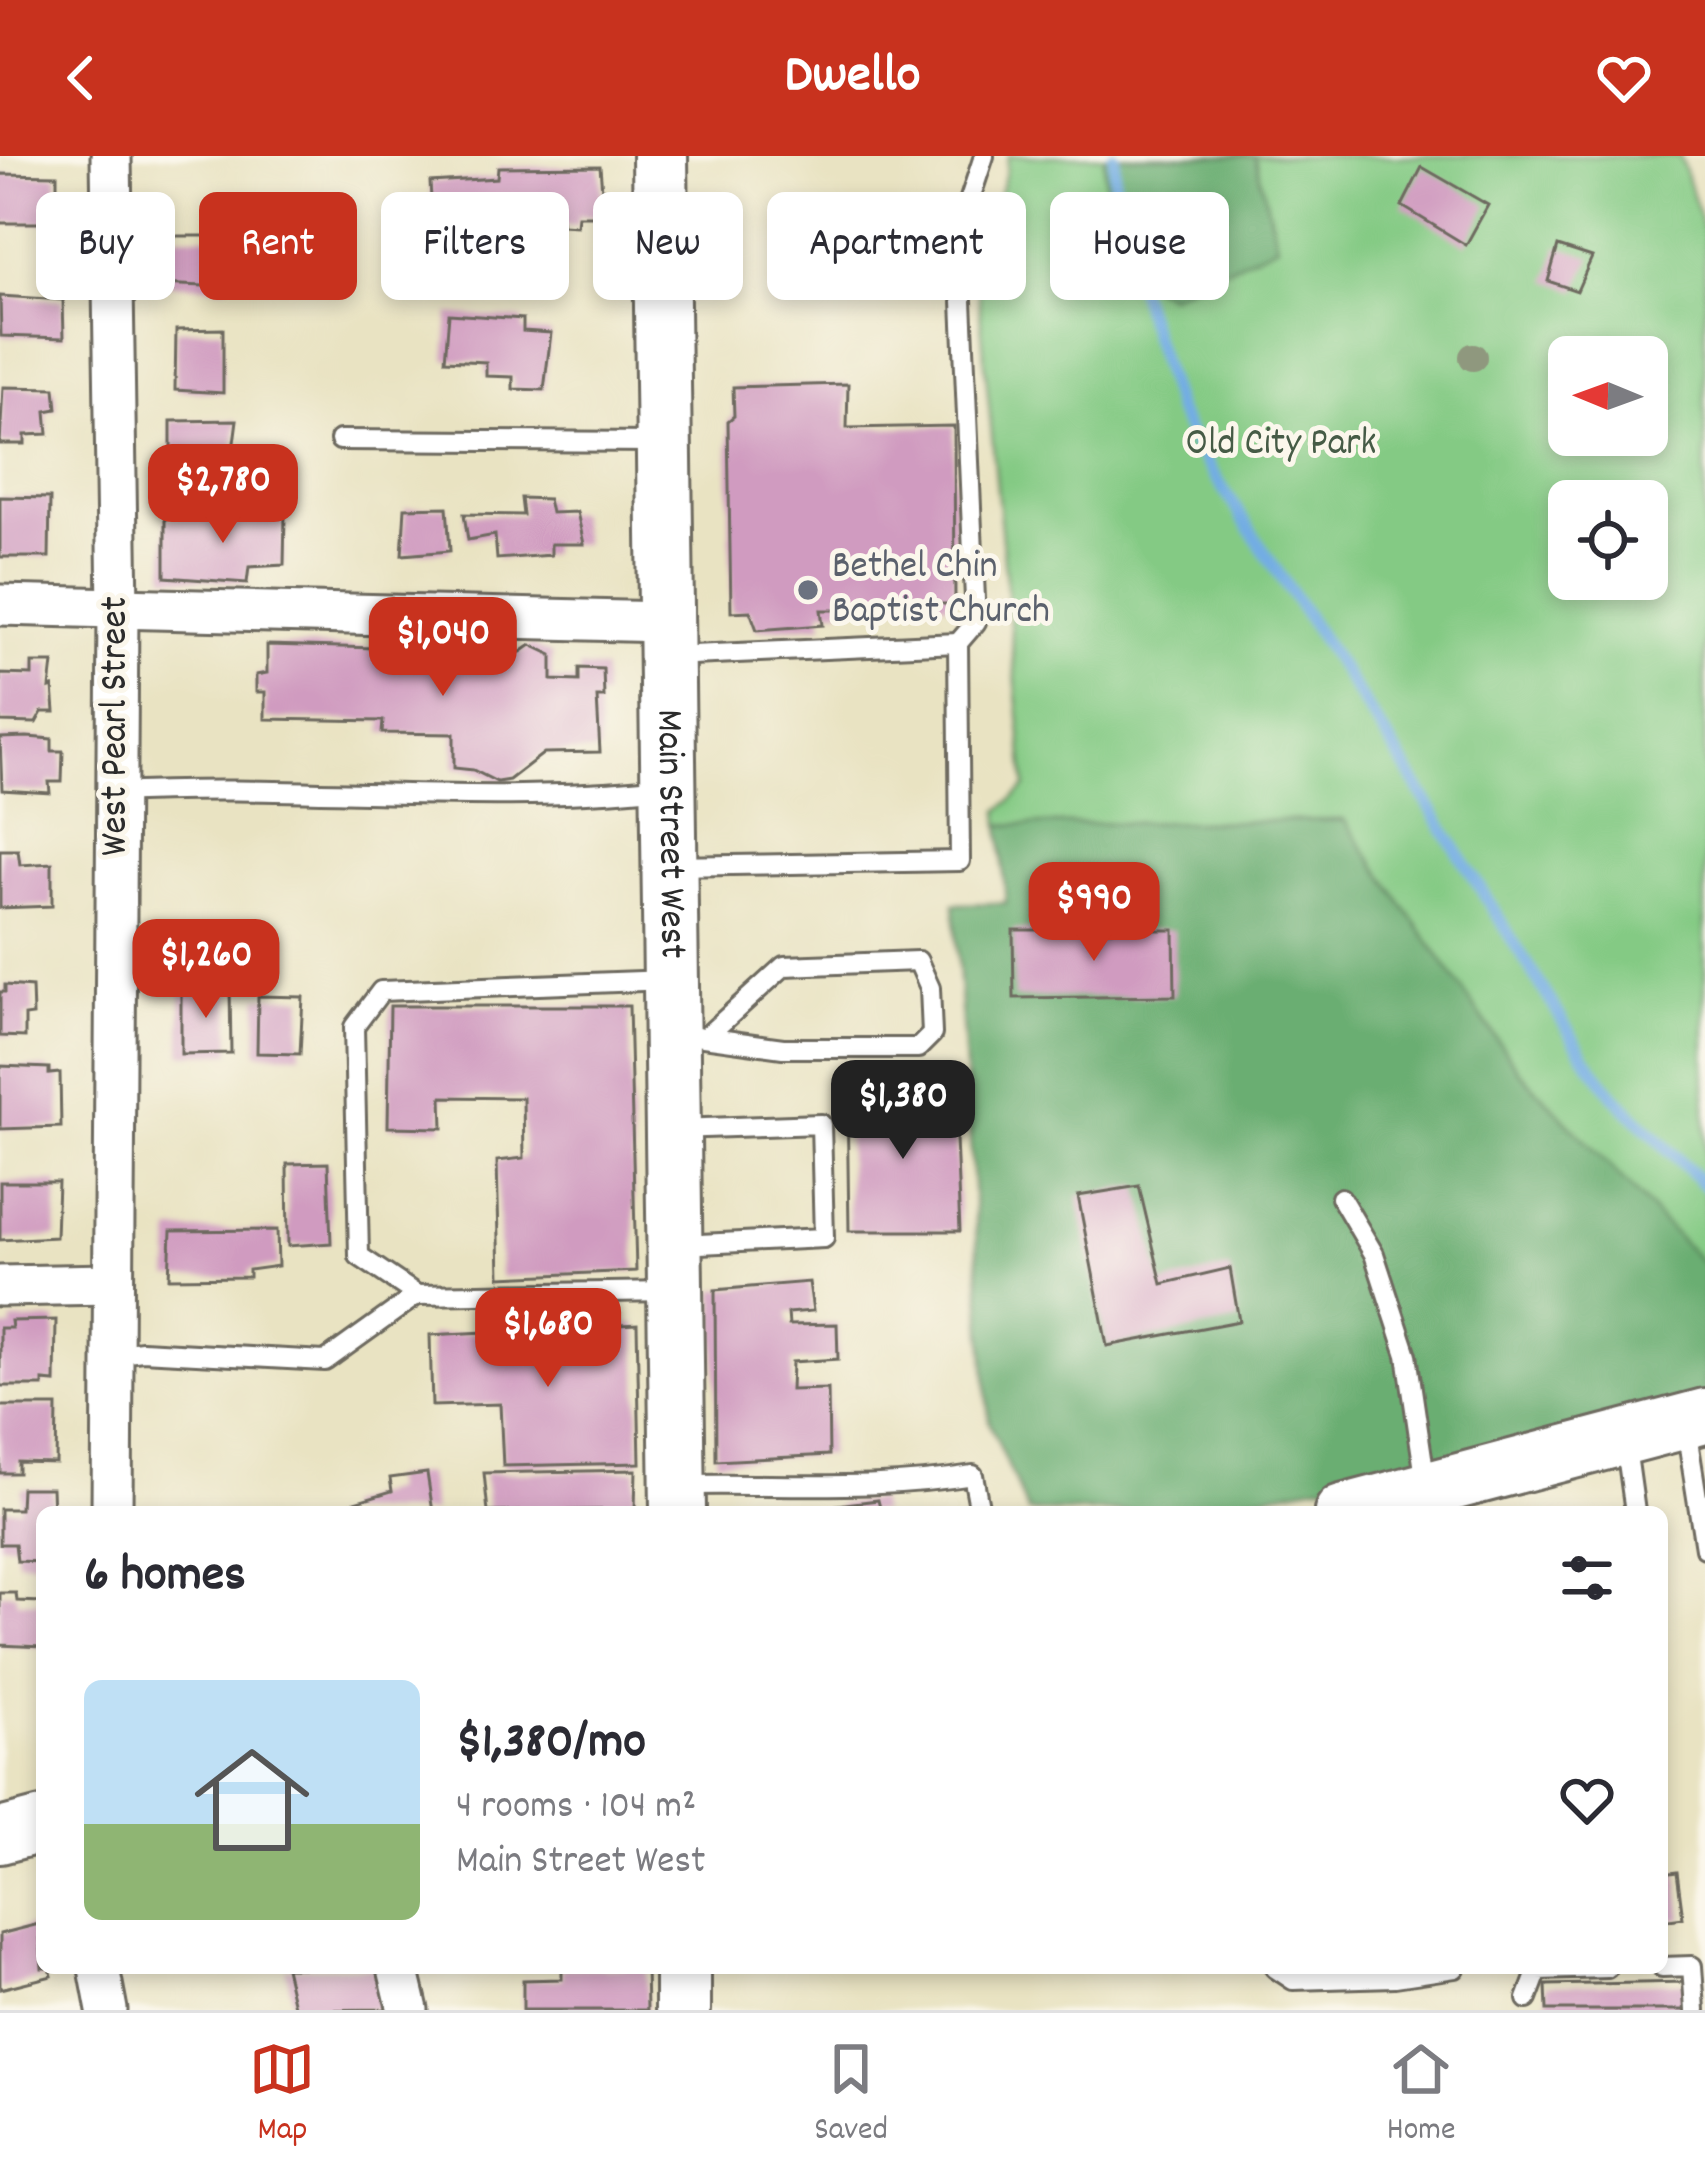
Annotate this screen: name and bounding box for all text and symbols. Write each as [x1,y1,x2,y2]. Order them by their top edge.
text: Dwello [784,40,921,117]
icon: back [48,45,114,111]
icon: heart [1591,45,1657,111]
chip: Buy [36,192,175,300]
chip: Rent [199,192,357,300]
chip: Filters [381,192,569,300]
chip: New [593,192,743,300]
chip: Apartment [767,192,1026,300]
chip: House [1050,192,1229,300]
north arrow [1548,336,1668,456]
map controls [1548,336,1668,600]
park label: Old City Park [1186,418,1376,473]
pin: $2,780 [125,444,321,546]
text: $2,780 [175,455,271,510]
button: locate [1548,480,1668,600]
place label: Bethel Chin Baptist Church [832,541,1050,641]
marker: Bethel Chin Baptist Church [795,577,821,603]
street label: West Pearl Street [90,596,145,856]
pin: $1,040 [345,597,541,699]
text: $1,040 [396,608,490,663]
street label: Main Street West [640,709,698,959]
pin: $990 [1023,862,1165,964]
text: $990 [1056,873,1132,928]
pin: $1,260 [108,919,304,1021]
text: $1,260 [159,930,253,985]
pin: $1,380 [805,1060,1001,1162]
text: $1,380 [858,1071,948,1126]
pin: $1,680 [450,1288,646,1390]
text: $1,680 [502,1299,594,1354]
text: 6 homes [84,1542,246,1614]
icon: filters [1554,1545,1620,1611]
text: $1,380/mo [456,1709,646,1781]
icon: home [180,1728,324,1872]
icon: heart [1554,1767,1620,1833]
text: 4 rooms · 104 m² [456,1781,696,1836]
text: Main Street West [456,1836,705,1891]
tab: Map [249,2036,315,2155]
tab: Saved [814,2036,888,2155]
tab: Home [1387,2036,1456,2155]

